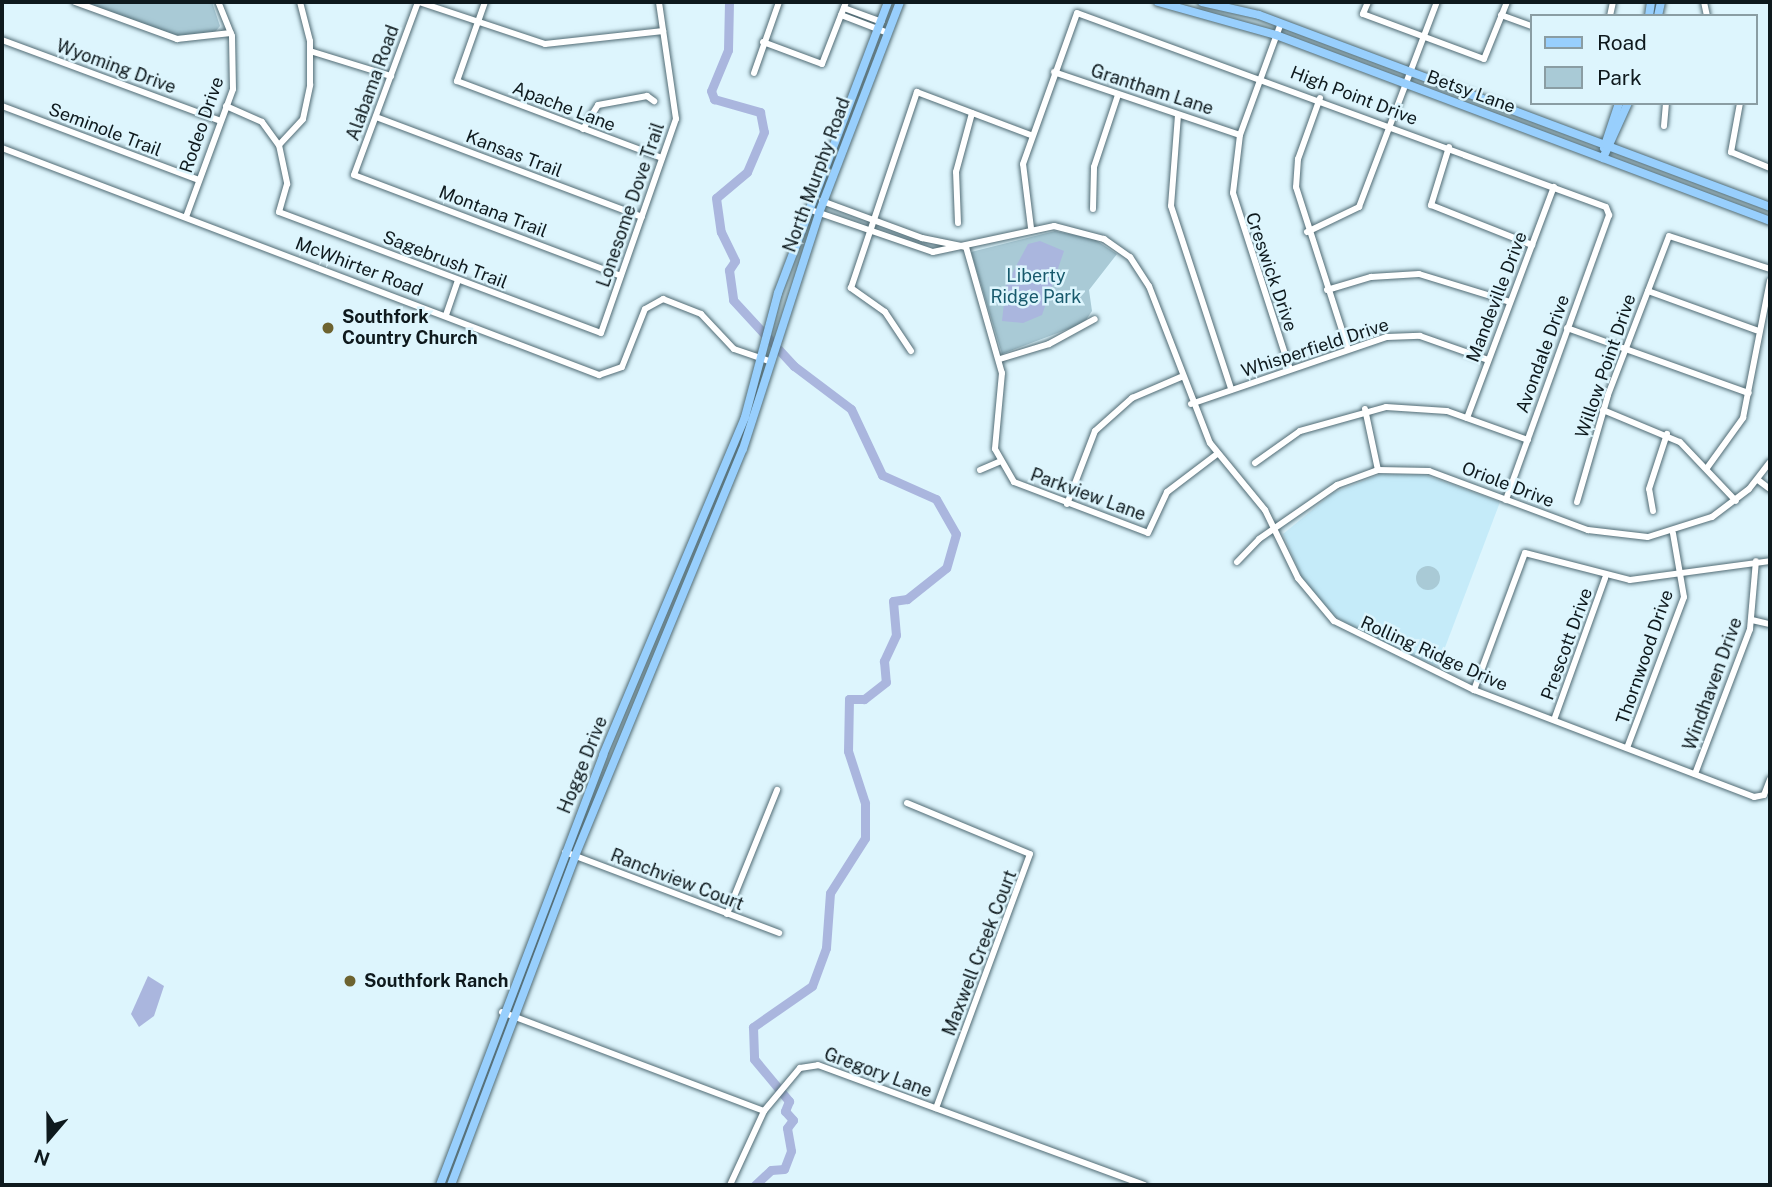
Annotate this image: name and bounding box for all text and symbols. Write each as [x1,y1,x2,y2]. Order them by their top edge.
legend [1530,14,1758,105]
street label: Alabama Road [342,22,404,144]
text: Road [1597,30,1647,55]
street label: Wyoming Drive [53,35,179,99]
street label: Grantham Lane [1088,60,1216,120]
street label: High Point Drive [1287,62,1421,130]
text: Park [1597,65,1642,90]
street label: Betsy Lane [1424,66,1518,118]
street label: Rodeo Drive [175,74,229,176]
street label: Apache Lane [509,77,619,137]
street label: North Murphy Road [779,95,855,255]
street label: Seminole Trail [45,99,165,161]
street label: Lonesome Dove Trail [593,120,669,290]
street label: Kansas Trail [463,126,565,182]
street label: Montana Trail [436,181,550,243]
street label: Creswick Drive [1241,210,1301,334]
street label: Sagebrush Trail [380,226,510,294]
street label: Mandeville Drive [1462,229,1532,365]
street label: McWhirter Road [292,233,426,301]
park label: Liberty Ridge Park [990,266,1082,308]
street label: Willow Point Drive [1571,291,1641,441]
street label: Avondale Drive [1512,292,1574,416]
place label: Southfork Country Church [342,307,478,350]
street label: Whisperfield Drive [1239,314,1391,382]
marker: Southfork Country Church [320,320,336,336]
street label: Oriole Drive [1459,457,1557,513]
street label: Parkview Lane [1027,464,1149,526]
street label: Prescott Drive [1537,585,1597,703]
street label: Thornwood Drive [1612,587,1678,727]
street label: Rolling Ridge Drive [1357,612,1511,696]
street label: Windhaven Drive [1679,615,1747,753]
street label: Hogge Drive [554,713,612,817]
street label: Ranchview Court [607,845,747,915]
street label: Maxwell Creek Court [938,867,1022,1039]
place label: Southfork Ranch [364,970,508,992]
marker: Southfork Ranch [342,973,358,989]
street label: Gregory Lane [821,1043,935,1103]
north arrow [14,1103,84,1173]
text: N [31,1145,53,1171]

